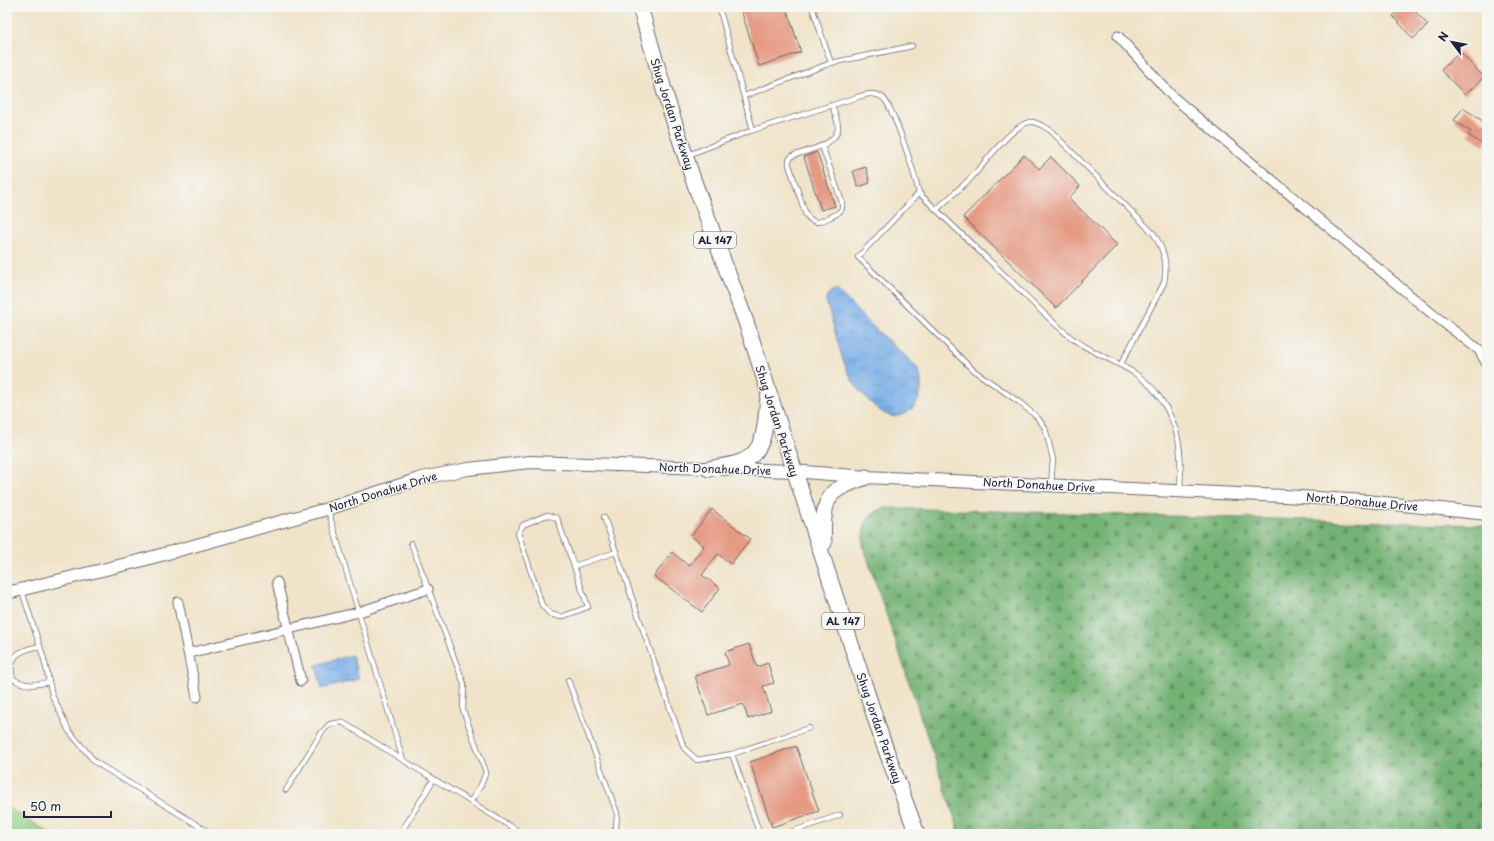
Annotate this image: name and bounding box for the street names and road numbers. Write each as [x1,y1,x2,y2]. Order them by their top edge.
street label: Shug Jordan Parkway [646,56,699,172]
road number: AL 147 [694,232,736,248]
street label: Shug Jordan Parkway [751,363,804,479]
street label: North Donahue Drive [659,458,772,479]
street label: North Donahue Drive [327,467,439,516]
street label: North Donahue Drive [983,473,1096,496]
street label: North Donahue Drive [1305,488,1419,515]
road number: AL 147 [822,613,864,629]
street label: Shug Jordan Parkway [852,670,907,786]

